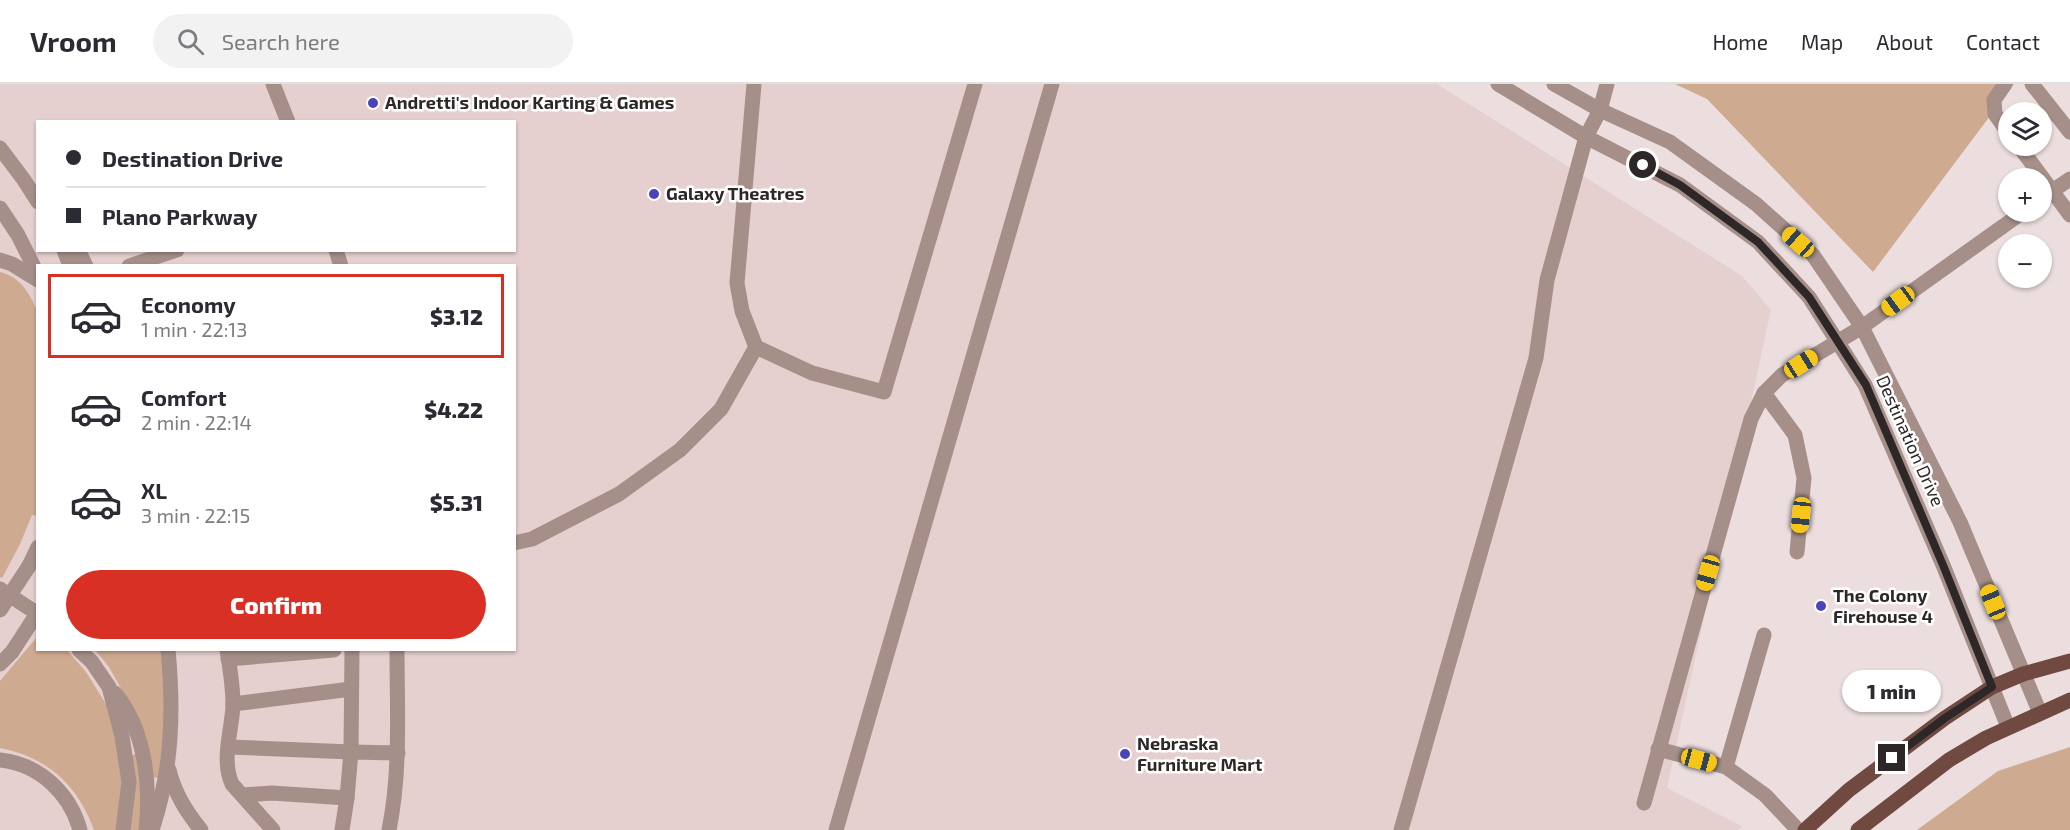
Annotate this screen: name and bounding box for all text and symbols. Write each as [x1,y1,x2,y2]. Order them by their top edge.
search box [153,14,573,68]
text: Vroom [30,24,117,58]
icon: search [174,25,207,58]
text: Search here [222,28,340,54]
text: Home [1712,29,1768,54]
text: Map [1801,29,1843,54]
text: About [1876,29,1933,54]
text: Contact [1966,29,2040,54]
place label: Andretti's Indoor Karting & Games [385,91,674,113]
marker: Andretti's Indoor Karting & Games [366,96,380,110]
map controls [1998,102,2052,288]
button: layers [1998,102,2052,156]
text: Destination Drive [102,145,283,171]
route start [1629,151,1656,178]
button: + [1998,168,2052,222]
place label: Galaxy Theatres [666,182,804,204]
marker: Galaxy Theatres [647,187,661,201]
text: Plano Parkway [102,203,258,229]
car [1779,223,1817,261]
button: − [1998,234,2052,288]
car [1878,283,1918,319]
icon: car [69,289,123,343]
text: Economy [141,291,236,317]
text: $3.12 [430,303,483,329]
text: 1 min · 22:13 [141,317,247,341]
car [1781,347,1821,381]
street label: Destination Drive [1872,372,1950,510]
icon: car [69,382,123,436]
text: Comfort [141,384,226,410]
text: $4.22 [424,396,483,422]
text: 2 min · 22:14 [141,410,252,434]
icon: car [69,475,123,529]
text: XL [141,477,167,503]
text: $5.31 [430,489,483,515]
car [1790,496,1812,534]
text: 3 min · 22:15 [141,503,250,527]
car [1694,553,1722,593]
button: Confirm [66,570,486,639]
car [1978,582,2008,622]
place label: The Colony Firehouse 4 [1833,584,1933,627]
marker: The Colony Firehouse 4 [1814,599,1828,613]
callout: 1 min [1842,671,1942,713]
text: 1 min [1867,679,1916,703]
place label: Nebraska Furniture Mart [1137,732,1263,775]
route end [1878,744,1905,771]
marker: Nebraska Furniture Mart [1118,747,1132,761]
car [1679,747,1719,773]

